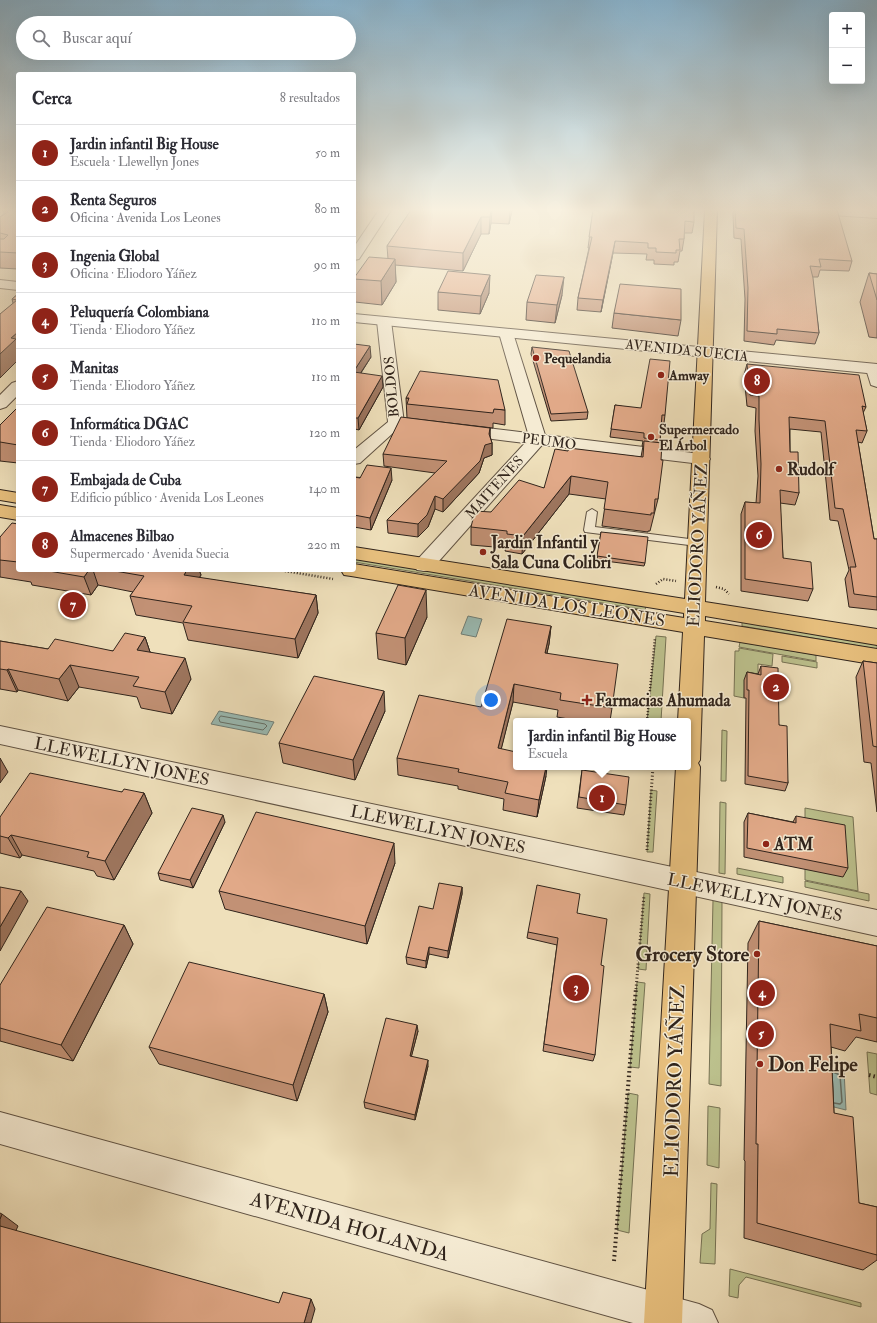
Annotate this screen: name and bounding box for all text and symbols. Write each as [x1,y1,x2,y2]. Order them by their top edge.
map controls [829,12,865,84]
button: + [829,12,865,48]
search box [16,16,356,60]
icon: search [30,27,52,49]
text: Buscar aquí [62,29,131,48]
button: − [829,48,865,84]
text: Cerca [32,88,72,109]
text: 8 resultados [280,90,340,106]
text: Jardin infantil Big House [70,135,219,154]
text: 1 [43,145,47,161]
text: 50 m [315,145,340,161]
text: Escuela · Llewellyn Jones [70,154,199,170]
text: Renta Seguros [70,191,157,210]
text: 2 [42,201,48,217]
text: 80 m [314,201,340,217]
text: Oficina · Avenida Los Leones [70,210,221,226]
text: Ingenia Global [70,247,159,266]
text: 3 [43,257,48,273]
text: 90 m [314,257,340,273]
text: Oficina · Eliodoro Yáñez [70,266,197,282]
text: Peluquería Colombiana [70,303,209,322]
text: 4 [41,313,49,329]
text: 110 m [311,313,340,329]
text: Tienda · Eliodoro Yáñez [70,322,195,338]
street label: AVENIDA SUECIA [624,335,749,365]
place label: Pequelandia [544,350,612,368]
marker: Pequelandia [531,353,541,363]
street label: BOLDOS [380,356,403,418]
text: Manitas [70,359,118,378]
pin: 8 [744,366,770,396]
place label: Amway [668,367,710,385]
text: 5 [42,369,48,385]
text: 110 m [311,369,340,385]
marker: Amway [656,370,666,380]
text: Tienda · Eliodoro Yáñez [70,378,195,394]
text: Informática DGAC [70,415,188,434]
place label: Supermercado El Árbol [659,421,739,454]
text: 6 [42,425,48,441]
text: 120 m [309,425,340,441]
street label: PEUMO [521,430,577,453]
marker: Supermercado El Árbol [646,432,656,442]
text: Tienda · Eliodoro Yáñez [70,434,195,450]
street label: MAITENES [462,452,527,522]
place label: Rudolf [787,459,838,480]
street label: ELIODORO YÁÑEZ [682,462,712,627]
marker: Rudolf [774,464,784,474]
text: Embajada de Cuba [70,471,181,490]
text: 7 [42,481,48,497]
text: 140 m [309,481,340,497]
text: Edificio público · Avenida Los Leones [70,490,264,506]
pin: 6 [746,520,772,550]
text: Almacenes Bilbao [70,527,174,546]
place label: Jardin Infantil y Sala Cuna Colibri [490,532,612,573]
text: 8 [42,537,48,553]
text: 220 m [307,537,340,553]
text: Supermercado · Avenida Suecia [70,546,229,562]
marker: Jardin Infantil y Sala Cuna Colibri [478,547,488,557]
street label: AVENIDA LOS LEONES [466,579,666,631]
pin: 7 [60,590,86,620]
pin: 2 [763,672,789,702]
your location [481,690,501,710]
place label: Farmacias Ahumada [595,690,731,711]
marker: Farmacias Ahumada [582,695,592,705]
popup [513,718,691,770]
text: Jardin infantil Big House [528,727,676,746]
street label: LLEWELLYN JONES [32,733,211,791]
text: Escuela [528,746,568,762]
pin: 1 [589,783,615,813]
street label: LLEWELLYN JONES [348,801,527,859]
place label: ATM [773,834,814,855]
marker: ATM [761,839,771,849]
street label: LLEWELLYN JONES [665,869,844,927]
place label: Grocery Store [635,942,750,968]
marker: Grocery Store [752,949,762,959]
pin: 3 [563,973,589,1003]
pin: 4 [749,978,775,1008]
street label: ELIODORO YÁÑEZ [658,984,690,1178]
pin: 5 [748,1019,774,1049]
place label: Don Felipe [768,1052,858,1078]
marker: Don Felipe [755,1059,765,1069]
street label: AVENIDA HOLANDA [247,1186,452,1267]

